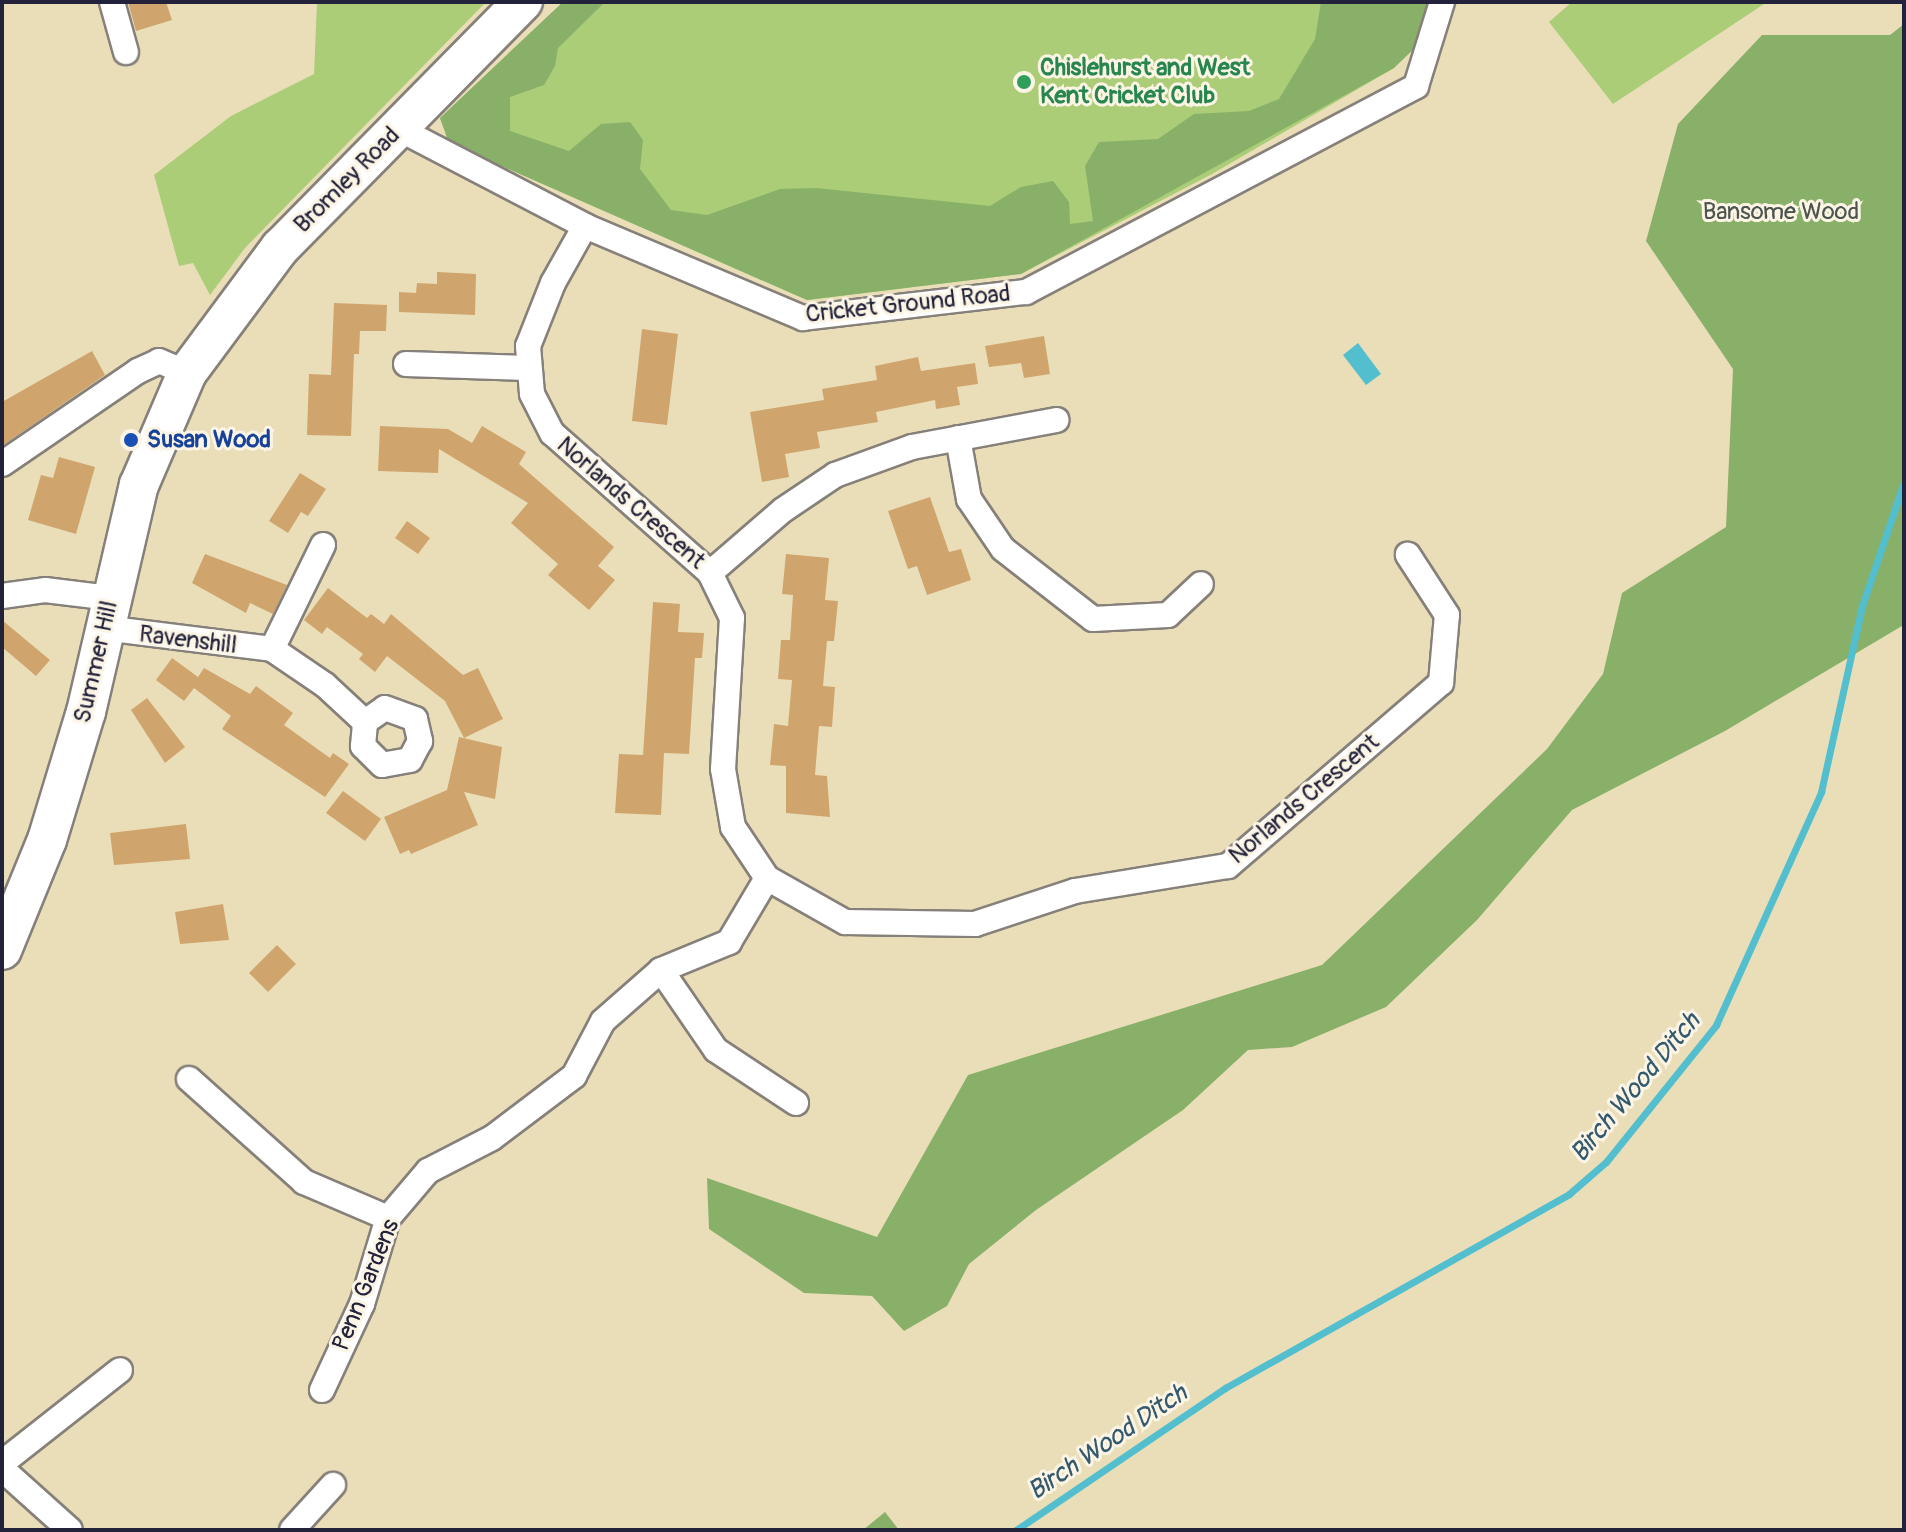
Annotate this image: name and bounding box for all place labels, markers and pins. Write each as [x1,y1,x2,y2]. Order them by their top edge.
place label: Chislehurst and West Kent Cricket Club [1040,54,1250,110]
marker: Chislehurst and West Kent Cricket Club [1015,73,1033,91]
place label: Susan Wood [147,426,271,454]
marker: Susan Wood [122,431,140,449]

